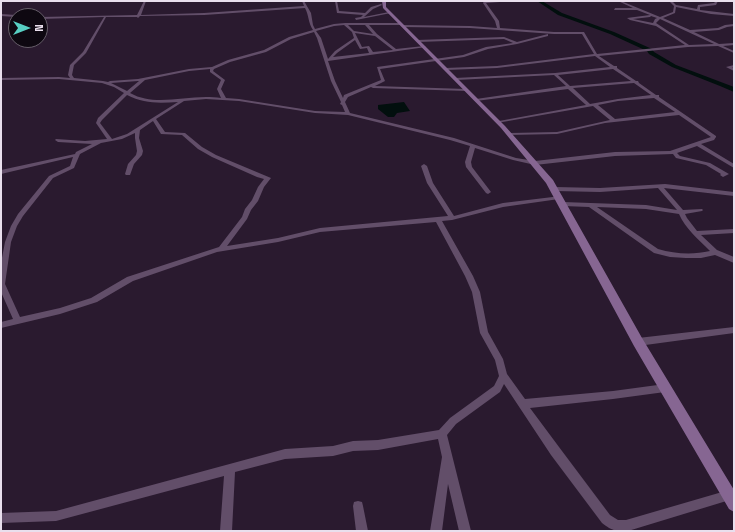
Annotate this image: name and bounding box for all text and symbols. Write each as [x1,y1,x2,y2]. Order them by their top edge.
north arrow [8,8,48,48]
text: N [32,24,46,32]

